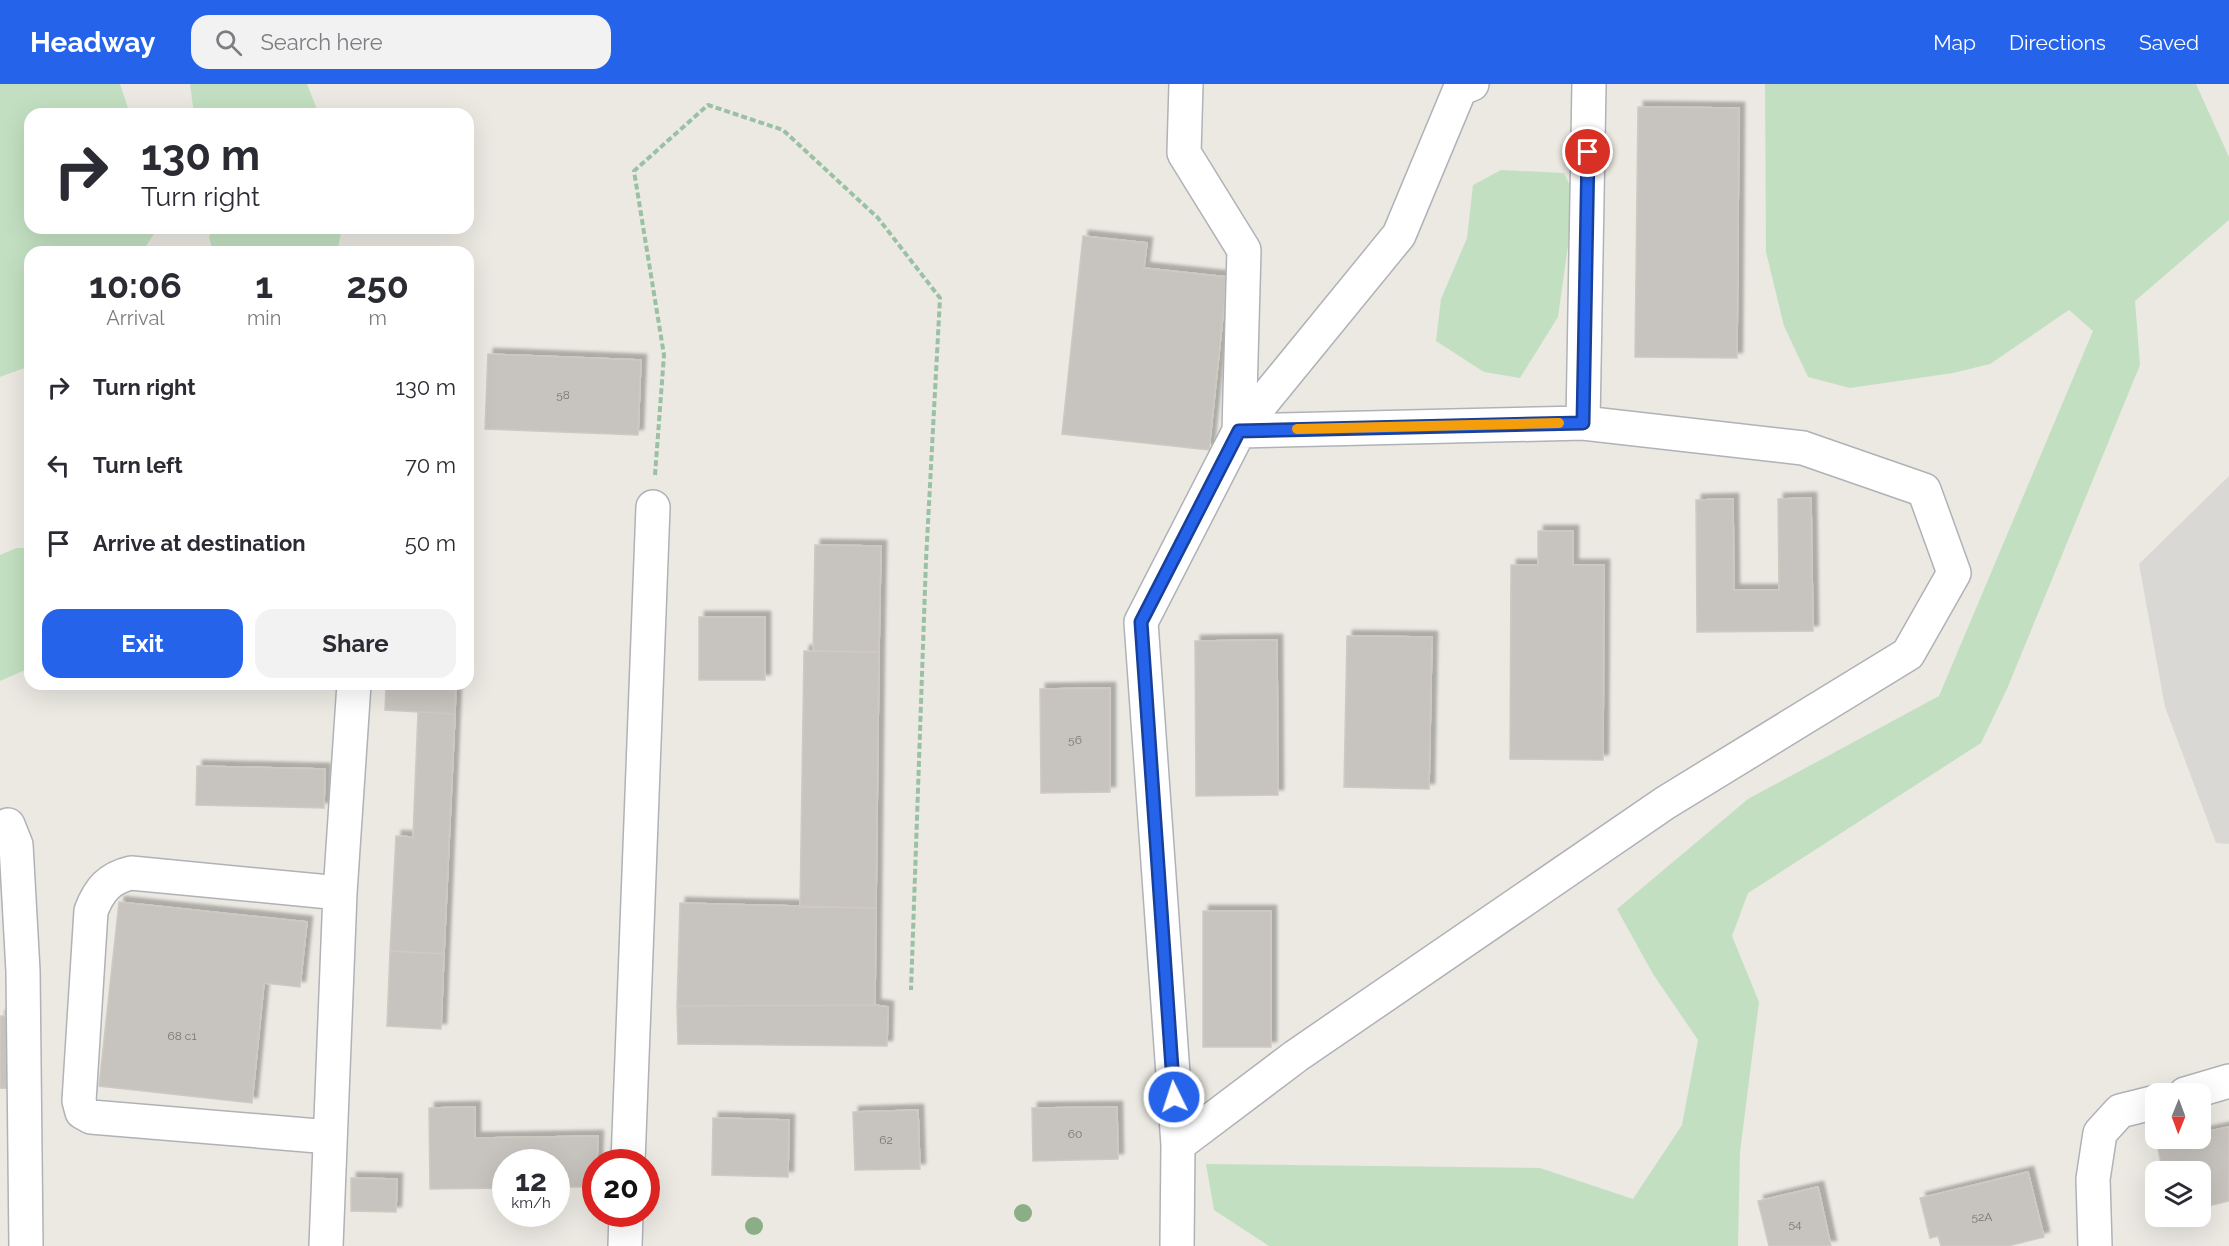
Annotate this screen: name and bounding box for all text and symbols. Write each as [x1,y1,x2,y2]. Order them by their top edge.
search box [191,15,611,69]
text: Headway [30,26,155,59]
icon: search [212,26,245,59]
text: Search here [260,29,383,55]
text: Map [1933,30,1976,55]
text: Directions [2009,30,2106,55]
text: Saved [2139,30,2199,55]
pin [1562,126,1613,177]
text: 130 m [141,131,260,180]
icon: right [42,132,120,210]
icon: arrive [1571,135,1604,168]
text: Turn right [141,181,260,212]
text: 10:06 [89,264,182,306]
text: 1 [255,264,273,306]
text: 250 [346,264,409,306]
text: Arrival [106,306,165,330]
text: min [247,306,281,330]
text: m [368,306,387,330]
icon: right [42,371,75,404]
text: Turn right [93,374,196,400]
text: 130 m [396,374,456,400]
house number: 58 [556,388,570,402]
icon: left [42,449,75,482]
text: Turn left [93,452,183,478]
text: 70 m [405,452,456,478]
icon: arrive [42,527,75,560]
text: Arrive at destination [93,530,306,556]
text: 50 m [405,530,456,556]
button: Exit [42,609,243,678]
button: Share [255,609,456,678]
house number: 56 [1068,733,1082,747]
house number: 68 c1 [167,1029,197,1043]
position arrow [1142,1065,1206,1129]
north arrow [2145,1083,2211,1149]
map controls [2145,1083,2211,1227]
house number: 60 [1068,1127,1082,1141]
house number: 62 [879,1133,893,1147]
speed limit sign: 20 [582,1149,660,1227]
button: layers [2145,1161,2211,1227]
text: 12 [515,1163,547,1198]
text: km/h [511,1194,551,1212]
house number: 52А [1972,1210,1992,1224]
house number: 54 [1788,1217,1802,1231]

